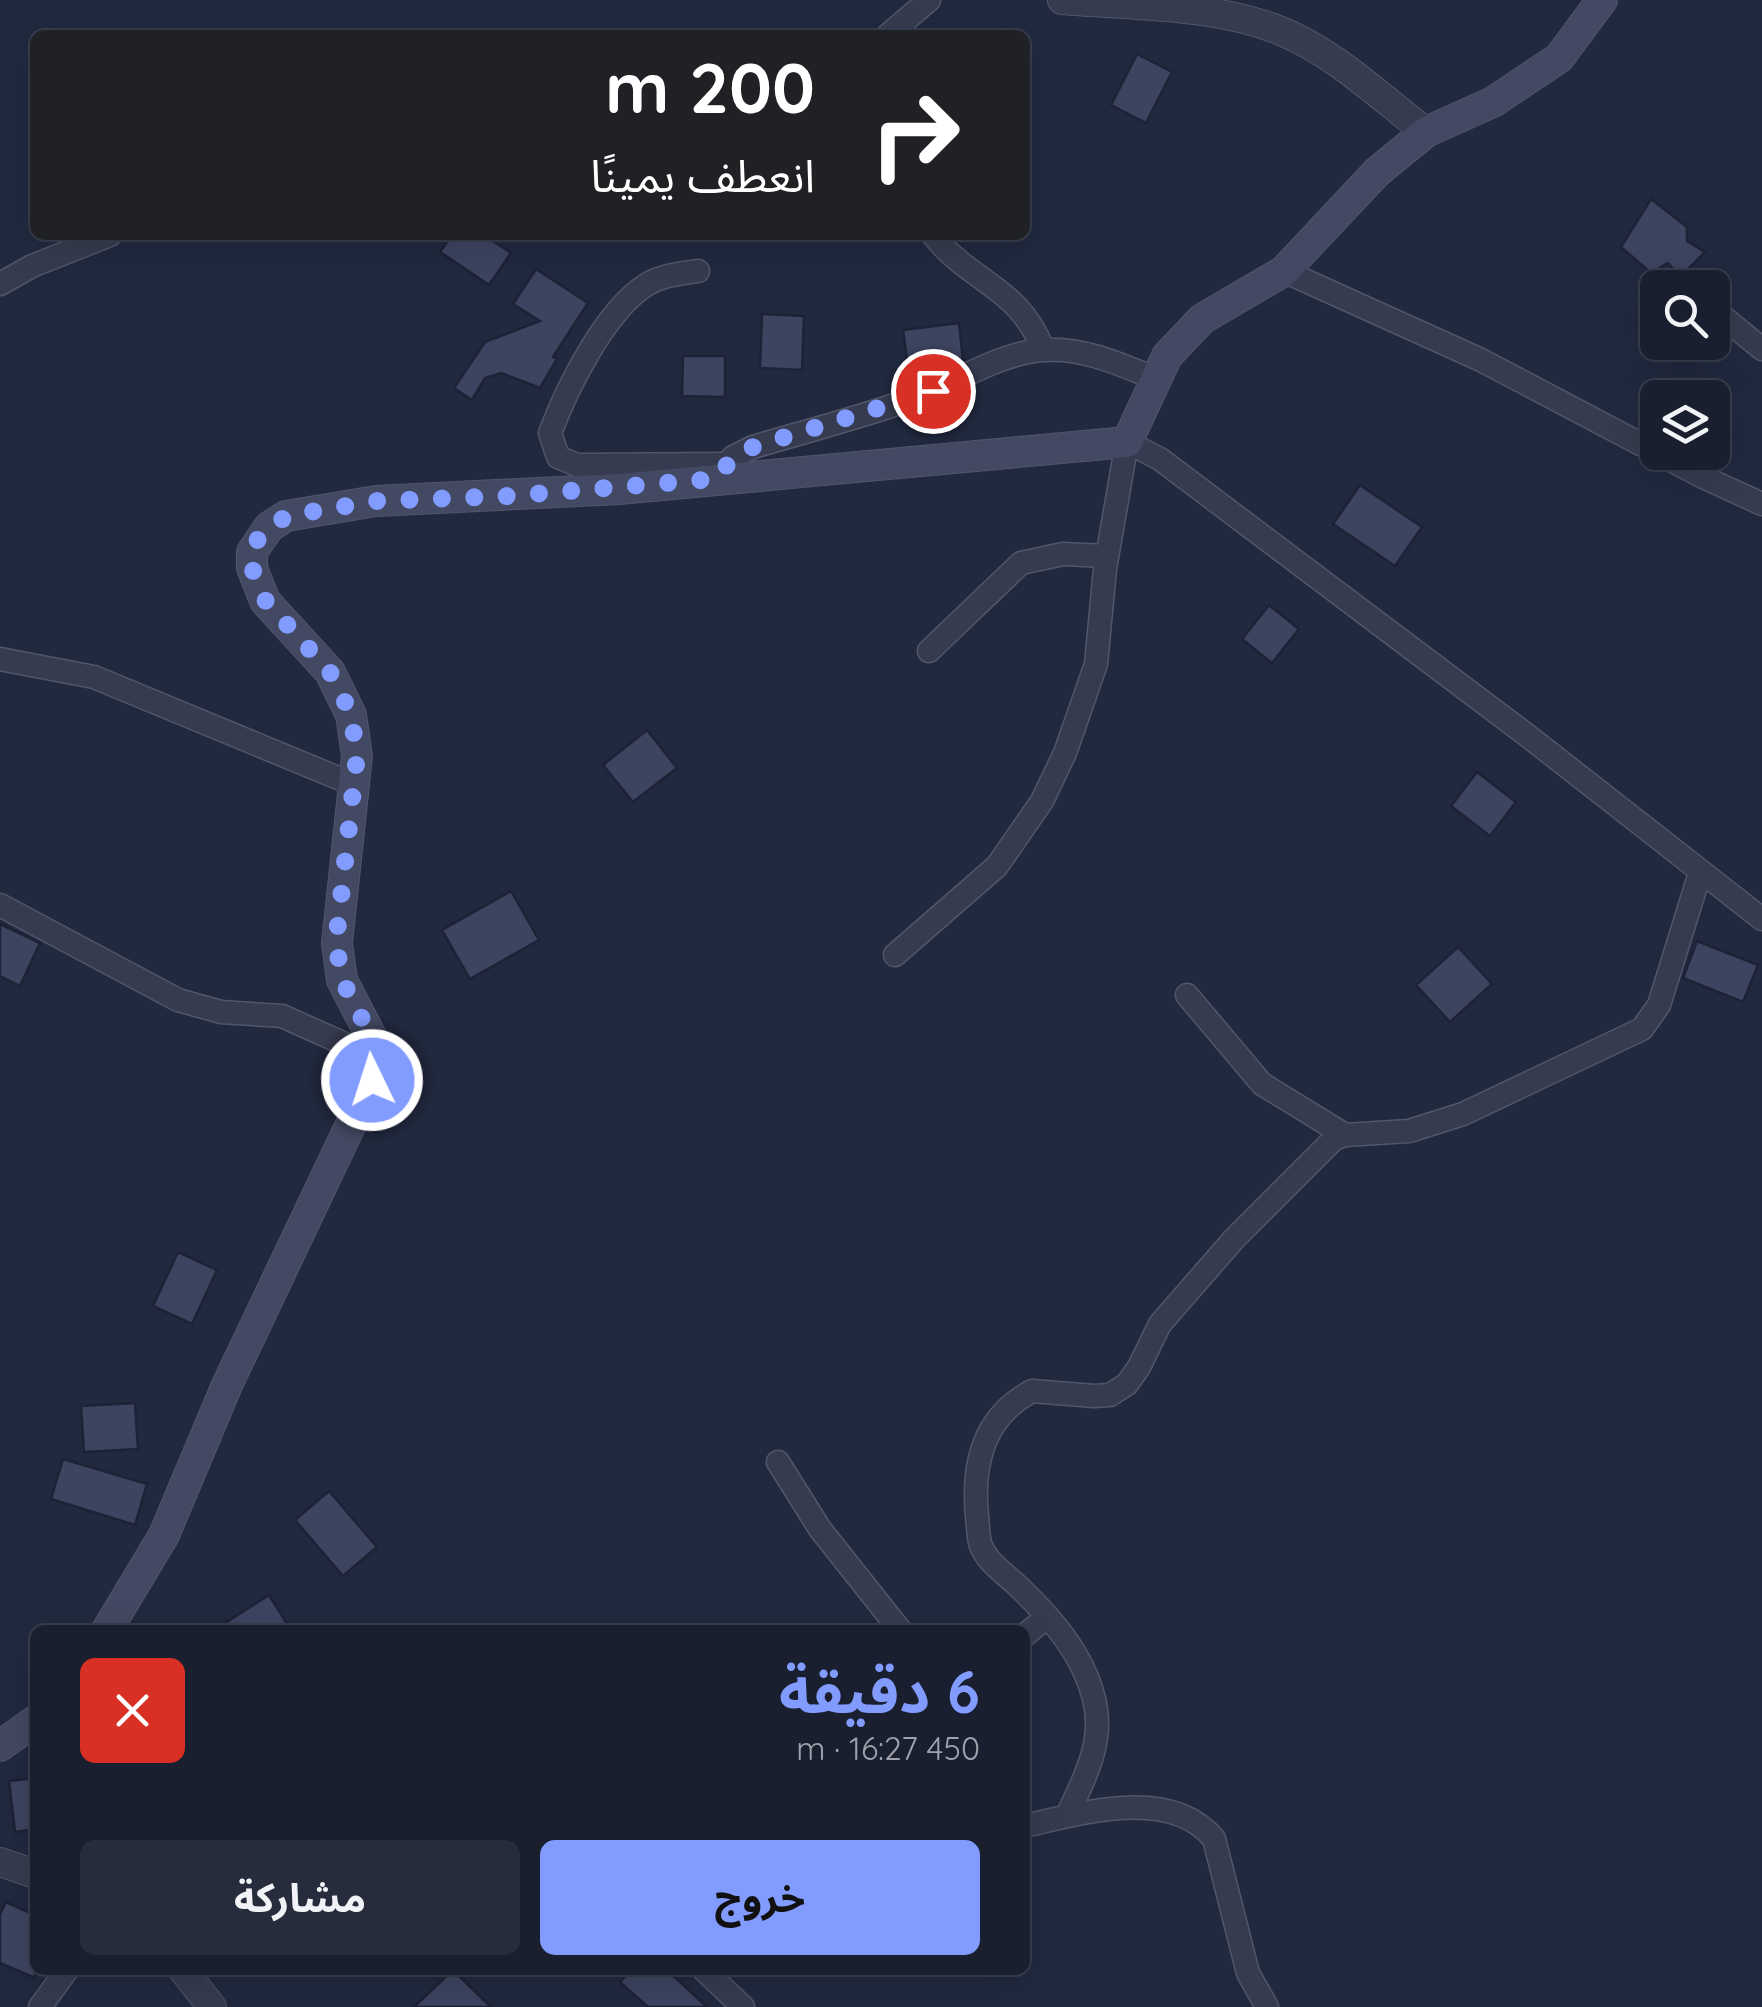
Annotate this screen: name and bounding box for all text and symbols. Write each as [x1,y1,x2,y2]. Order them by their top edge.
text: 200 m [605,43,815,131]
icon: right [850,70,980,200]
text: انعطف يمينًا [590,147,815,203]
map controls [1640,270,1730,470]
button: search [1640,270,1730,360]
pin [891,349,976,434]
icon: arrive [906,364,961,419]
button: layers [1640,380,1730,470]
position arrow [320,1028,424,1132]
text: 6 دقيقة [779,1653,980,1728]
button: close [80,1658,185,1763]
text: 450 m · 16:27 [796,1728,980,1768]
button: مشاركة [80,1840,520,1955]
button: خروج [540,1840,980,1955]

